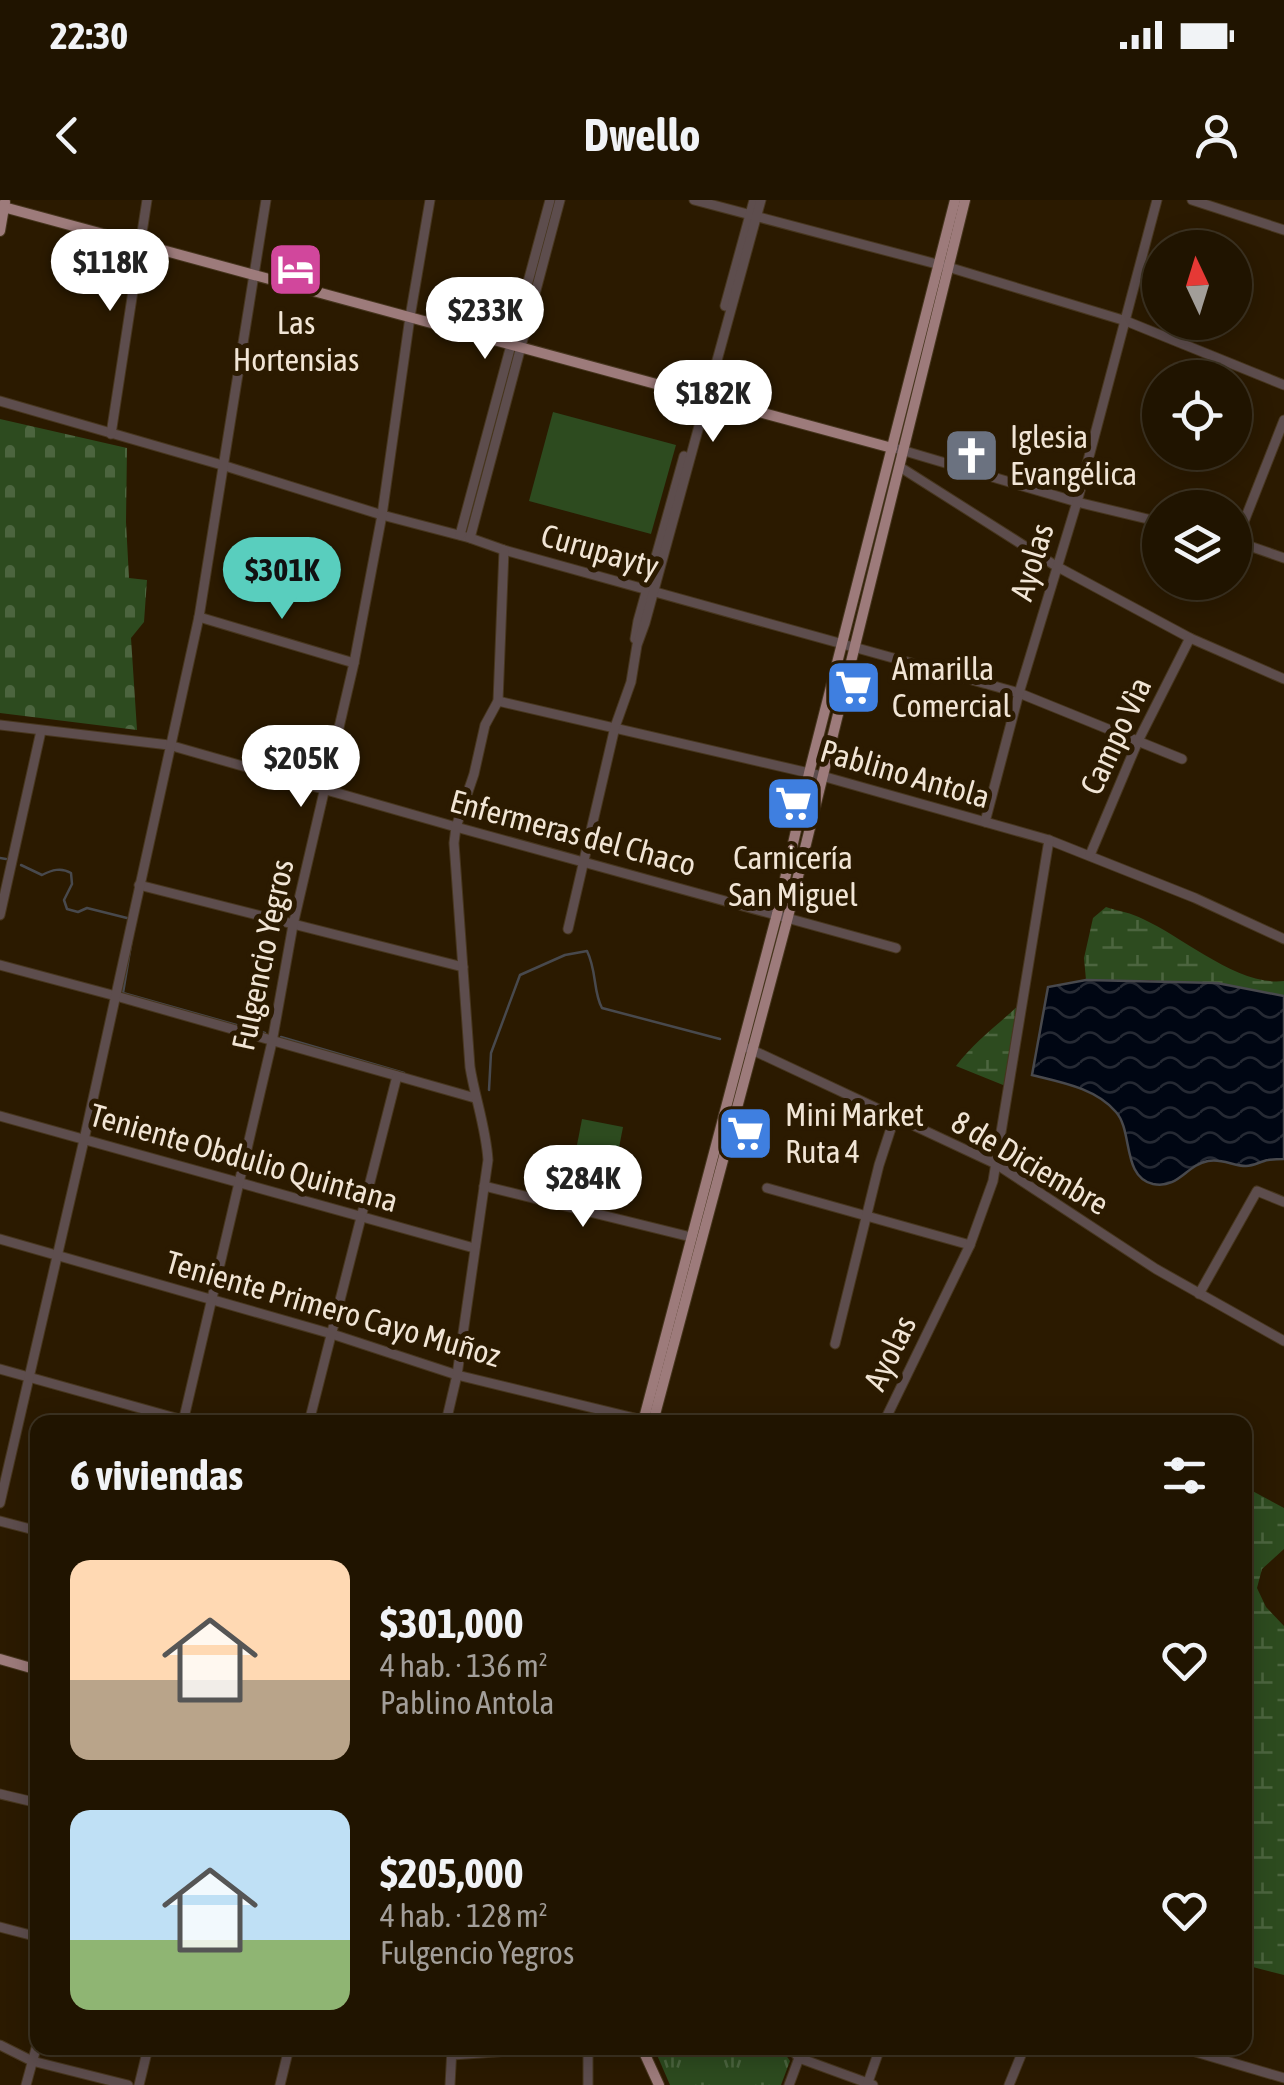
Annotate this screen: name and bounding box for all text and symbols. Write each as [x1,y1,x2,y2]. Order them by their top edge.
text: 22:30 [50,14,128,57]
icon: back [40,108,95,163]
icon: person [1189,108,1244,163]
text: Dwello [584,109,700,161]
pin: $118K [40,229,180,314]
north arrow [1142,230,1252,340]
map controls [1142,230,1252,600]
hotel icon: Las Hortensias [266,239,326,299]
text: $118K [73,243,147,280]
pin: $233K [415,277,555,362]
text: $233K [448,291,522,328]
place label: Las Hortensias [233,304,359,378]
pin: $182K [643,360,783,445]
button: locate [1142,360,1252,470]
text: $182K [676,374,750,411]
place label: Iglesia Evangélica [1010,418,1137,492]
church icon: Iglesia Evangélica [941,425,1001,485]
button: layers [1142,490,1252,600]
street label: Curupayty [537,516,663,585]
street label: Ayolas [1002,519,1061,605]
pin: $301K [212,537,352,622]
text: $301K [245,551,319,588]
place label: Amarilla Comercial [892,650,1012,724]
supermarket icon: Amarilla Comercial [823,657,883,717]
street label: Campo Vìa [1072,671,1159,800]
pin: $205K [231,725,371,810]
street label: Pablino Antola [816,732,994,815]
text: $205K [264,739,338,776]
supermarket icon: Carnicería San Miguel [763,774,823,834]
street label: Enfermeras del Chaco [446,782,700,883]
place label: Carnicería San Miguel [728,839,858,913]
street label: Fulgencio Yegros [224,856,301,1054]
street label: Teniente Obdulio Quintana [86,1096,402,1219]
place label: Mini Market Ruta 4 [785,1096,924,1170]
supermarket icon: Mini Market Ruta 4 [716,1103,776,1163]
street label: 8 de Diciembre [945,1103,1115,1222]
pin: $284K [513,1145,653,1230]
text: $284K [546,1159,620,1196]
street label: Teniente Primero Cayo Muñoz [161,1243,505,1374]
street label: Ayolas [856,1310,923,1396]
icon: filters [1157,1448,1212,1503]
text: 6 viviendas [70,1451,243,1499]
text: $301,000 [380,1599,524,1647]
icon: home [150,1600,270,1720]
icon: heart [1157,1633,1212,1688]
text: 4 hab. · 136 m² [380,1647,548,1684]
text: Pablino Antola [380,1684,554,1721]
text: $205,000 [380,1849,524,1897]
icon: home [150,1850,270,1970]
icon: heart [1157,1883,1212,1938]
text: 4 hab. · 128 m² [380,1897,548,1934]
text: Fulgencio Yegros [380,1934,574,1971]

